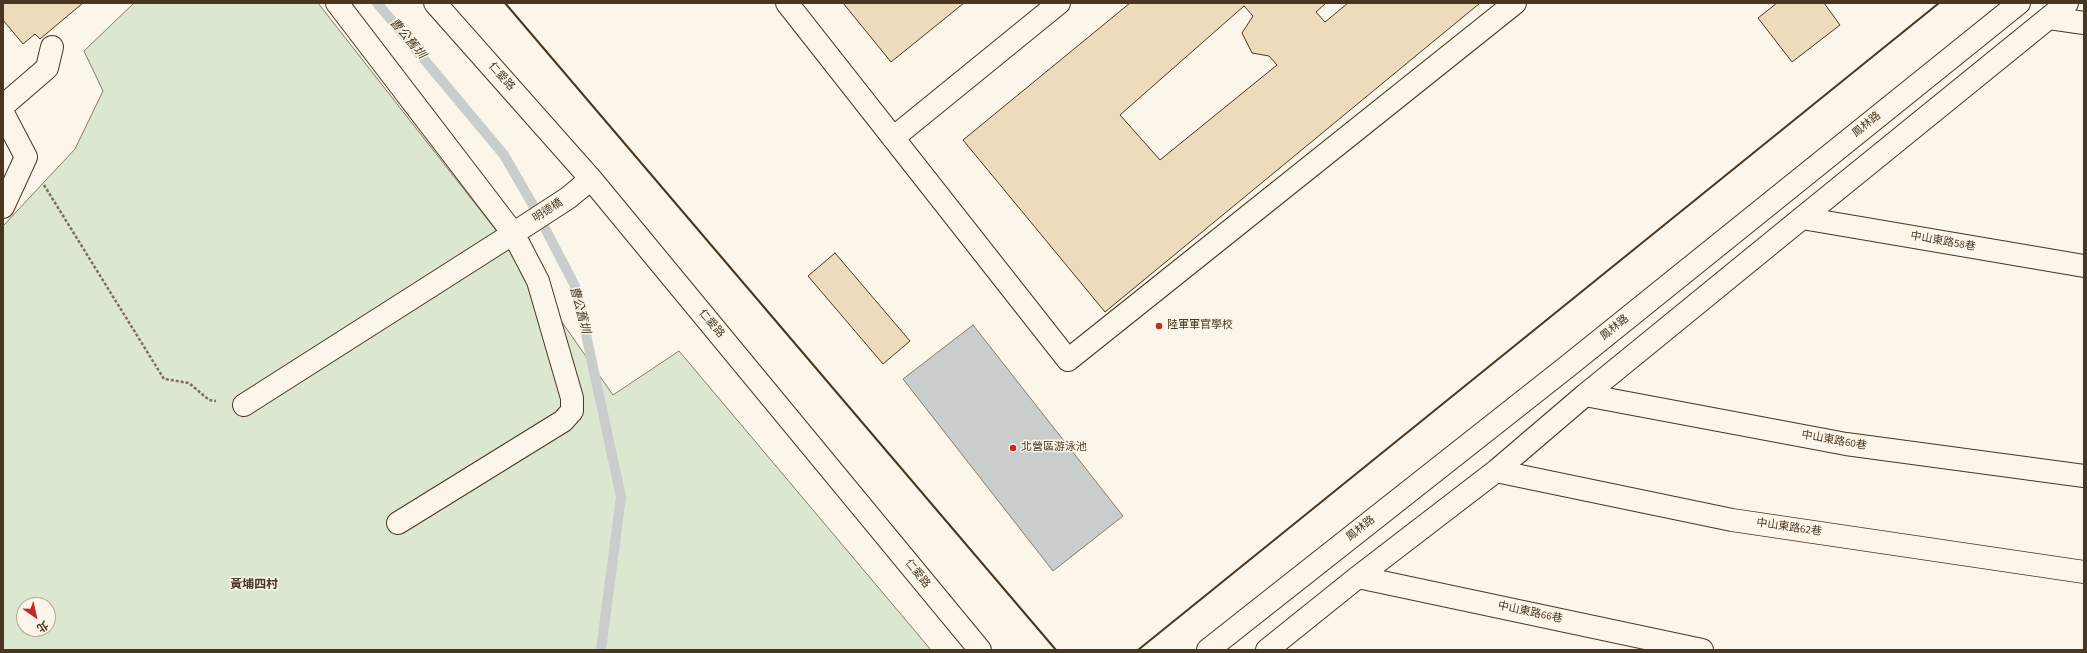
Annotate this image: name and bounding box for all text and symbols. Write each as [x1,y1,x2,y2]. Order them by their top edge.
water label: 曹公舊圳 [386,16,428,62]
street label: 仁愛路 [485,60,517,94]
street label: 鳳林路 [1850,109,1884,141]
street label: 明德橋 [531,196,565,226]
street label: 中山東路58巷 [1909,230,1977,254]
water label: 曹公舊圳 [566,285,592,335]
street label: 仁愛路 [695,307,727,341]
street label: 鳳林路 [1598,312,1632,344]
place label: 陸軍軍官學校 [1167,319,1233,333]
marker: 陸軍軍官學校 [1154,321,1164,331]
street label: 中山東路60巷 [1800,429,1868,453]
place label: 北營區游泳池 [1021,441,1087,455]
marker: 北營區游泳池 [1008,443,1018,453]
street label: 鳳林路 [1344,514,1378,544]
street label: 中山東路62巷 [1755,517,1823,539]
street label: 仁愛路 [901,557,933,591]
district label: 黃埔四村 [230,578,278,592]
north arrow [16,597,56,637]
street label: 中山東路66巷 [1496,600,1564,626]
text: 北 [34,617,51,636]

